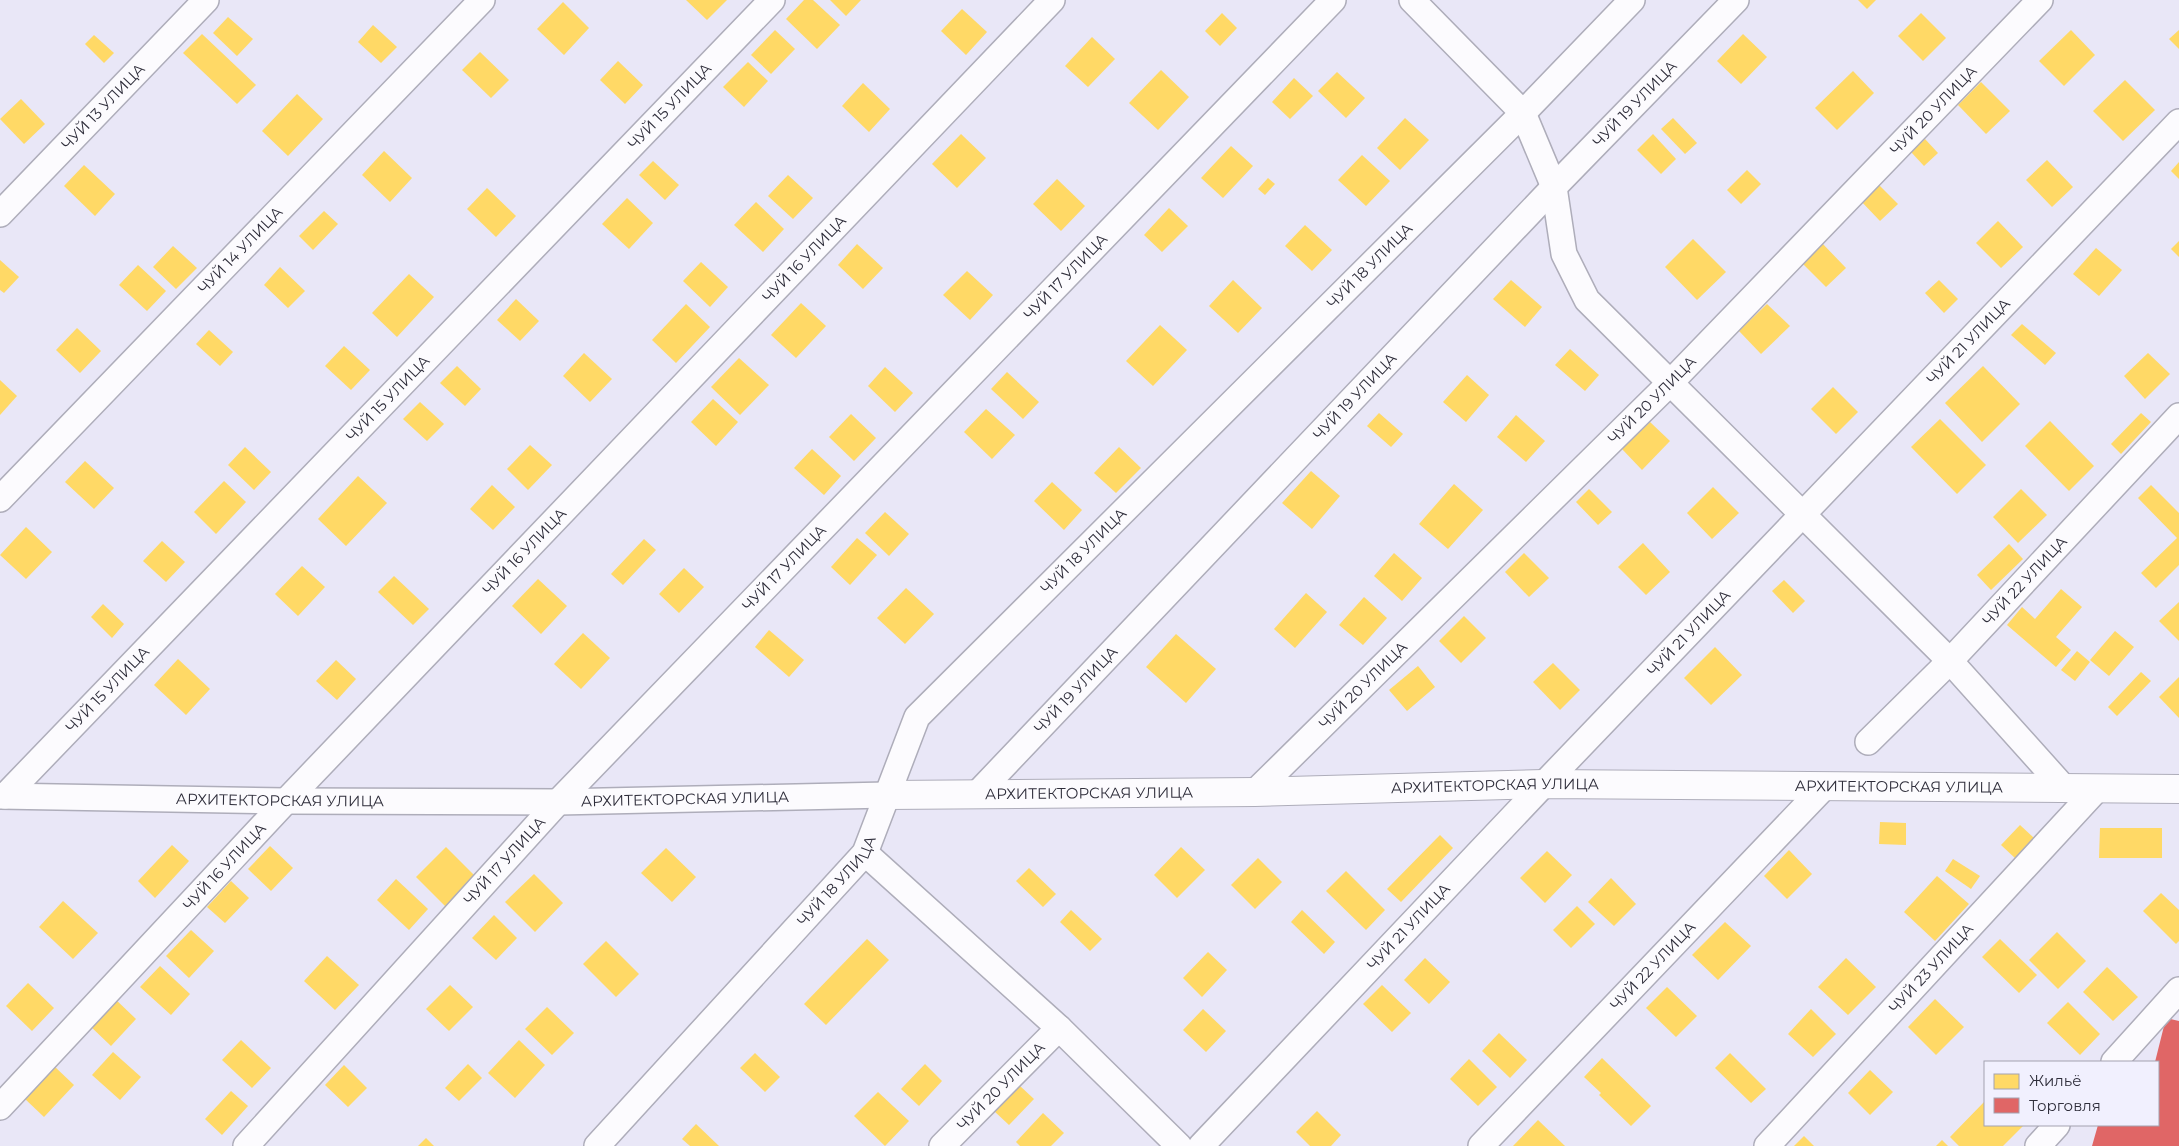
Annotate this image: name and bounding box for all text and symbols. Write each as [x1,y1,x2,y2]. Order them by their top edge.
street label: ЧУЙ 19 УЛИЦА [1588,56,1681,151]
street label: ЧУЙ 13 УЛИЦА [57,59,149,153]
street label: ЧУЙ 15 УЛИЦА [624,59,715,153]
street label: ЧУЙ 20 УЛИЦА [1886,61,1981,158]
street label: ЧУЙ 14 УЛИЦА [194,202,286,297]
street label: ЧУЙ 16 УЛИЦА [758,211,850,306]
street label: ЧУЙ 18 УЛИЦА [1323,219,1416,312]
street label: ЧУЙ 17 УЛИЦА [1019,229,1111,323]
street label: ЧУЙ 21 УЛИЦА [1922,294,2014,388]
street label: ЧУЙ 19 УЛИЦА [1309,349,1400,443]
street label: ЧУЙ 15 УЛИЦА [342,351,433,445]
street label: ЧУЙ 20 УЛИЦА [1604,352,1700,448]
street label: ЧУЙ 16 УЛИЦА [478,504,570,599]
street label: ЧУЙ 18 УЛИЦА [1036,504,1130,597]
street label: ЧУЙ 17 УЛИЦА [738,520,830,615]
street label: ЧУЙ 22 УЛИЦА [1978,532,2071,629]
street label: ЧУЙ 21 УЛИЦА [1643,586,1734,680]
street label: ЧУЙ 20 УЛИЦА [1315,637,1411,733]
street label: ЧУЙ 15 УЛИЦА [62,642,153,736]
street label: ЧУЙ 19 УЛИЦА [1030,642,1121,737]
street label: АРХИТЕКТОРСКАЯ УЛИЦА [1391,774,1599,797]
street label: АРХИТЕКТОРСКАЯ УЛИЦА [1795,776,2003,797]
street label: АРХИТЕКТОРСКАЯ УЛИЦА [985,783,1193,803]
street label: АРХИТЕКТОРСКАЯ УЛИЦА [581,787,789,811]
street label: АРХИТЕКТОРСКАЯ УЛИЦА [176,789,384,810]
street label: ЧУЙ 17 УЛИЦА [459,812,549,909]
street label: ЧУЙ 16 УЛИЦА [179,819,270,914]
street label: ЧУЙ 18 УЛИЦА [793,833,880,930]
street label: ЧУЙ 21 УЛИЦА [1363,879,1454,974]
street label: ЧУЙ 22 УЛИЦА [1606,917,1699,1014]
street label: ЧУЙ 23 УЛИЦА [1885,919,1977,1017]
street label: ЧУЙ 20 УЛИЦА [953,1038,1049,1134]
legend [1984,1061,2159,1126]
text: Жильё [2029,1071,2082,1090]
text: Торговля [2029,1096,2101,1115]

